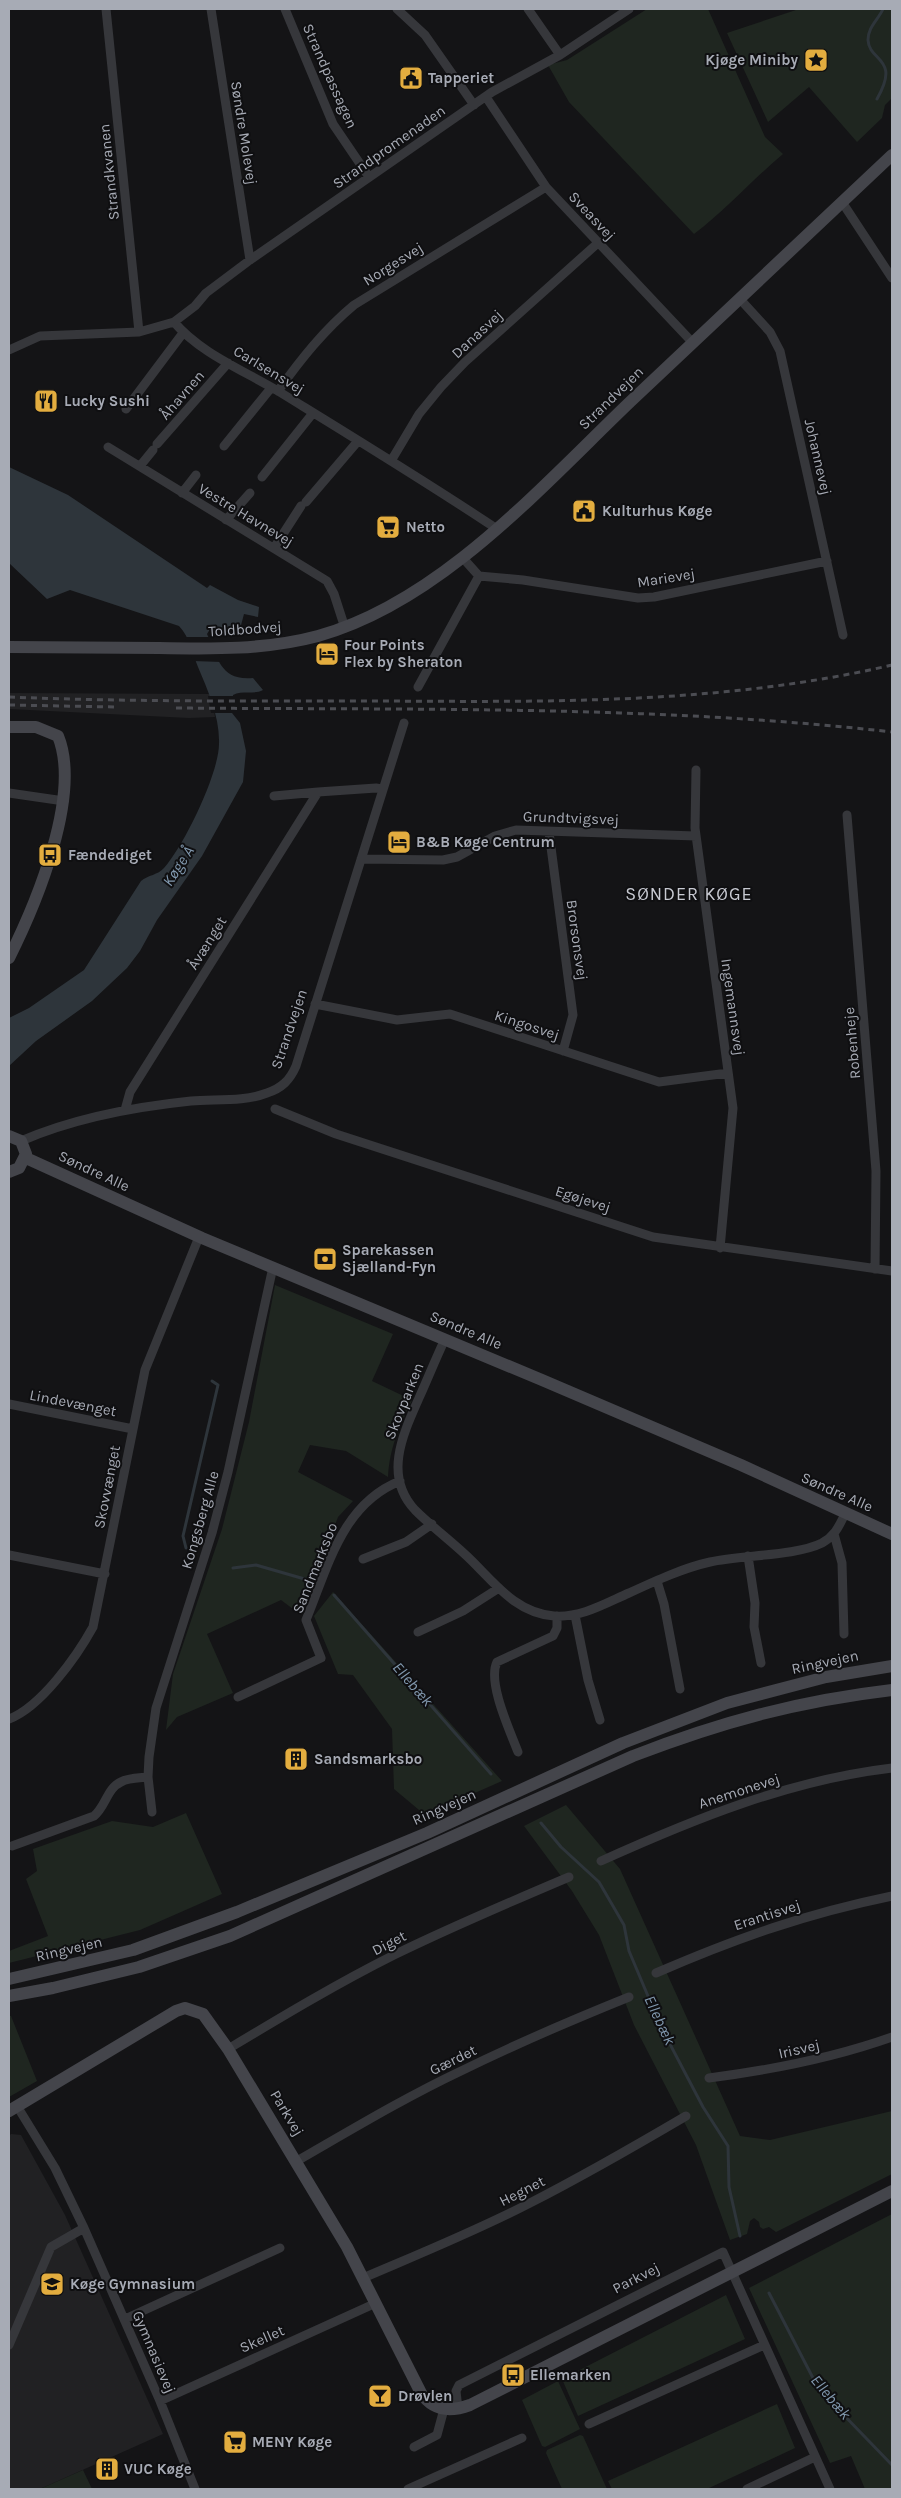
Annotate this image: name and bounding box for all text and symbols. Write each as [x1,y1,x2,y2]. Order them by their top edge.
street label: Strandpassagen [299,21,361,131]
place icon: Kjøge Miniby [803,47,829,73]
place label: Kjøge Miniby [705,51,798,69]
public building icon: Tapperiet [398,65,424,91]
place label: Tapperiet [428,69,494,87]
street label: Søndre Molevej [227,80,261,186]
street label: Strandpromenaden [329,101,449,193]
street label: Strandkvanen [95,123,123,221]
street label: Sveasvej [565,188,619,244]
street label: Norgesvej [360,238,426,290]
street label: Danasvej [448,306,506,362]
street label: Carlsensvej [230,342,308,398]
street label: Strandvejen [575,363,647,433]
street label: Åhavnen [156,367,208,423]
restaurant icon: Lucky Sushi [33,388,59,414]
place label: Lucky Sushi [64,392,150,410]
street label: Johannevej [801,417,835,497]
street label: Vestre Havnevej [195,479,297,551]
public building icon: Kulturhus Køge [571,498,597,524]
place label: Kulturhus Køge [602,502,712,520]
supermarket icon: Netto [375,514,401,540]
place label: Netto [406,518,445,536]
street label: Marievej [636,565,696,591]
street label: Toldbodvej [208,617,282,641]
place label: Four Points Flex by Sheraton [344,636,463,671]
hotel icon: Four Points Flex by Sheraton [314,641,340,667]
street label: Grundtvigsvej [523,807,619,829]
hotel icon: B&B Køge Centrum [386,829,412,855]
place label: B&B Køge Centrum [416,833,555,851]
bus stop icon: Fændediget [37,842,63,868]
water label: Køge Å [158,842,198,890]
place label: Fændediget [68,846,152,864]
district label: SØNDER KØGE [625,883,753,905]
street label: Brorsonsvej [562,898,592,982]
street label: Åvænget [184,913,231,973]
street label: Ingemannsvej [717,957,749,1057]
street label: Strandvejen [267,987,311,1071]
street label: Kingosvej [492,1006,562,1044]
street label: Robenheje [840,1006,864,1080]
street label: Søndre Alle [55,1147,133,1195]
street label: Egøjevej [553,1182,613,1216]
place label: Sparekassen Sjælland-Fyn [342,1241,436,1276]
bank icon: Sparekassen Sjælland-Fyn [312,1246,338,1272]
street label: Søndre Alle [427,1307,505,1353]
street label: Skovparken [380,1360,428,1442]
street label: Lindevænget [28,1386,118,1420]
street label: Skovvænget [90,1444,124,1530]
street label: Søndre Alle [798,1468,876,1516]
street label: Kongsberg Alle [177,1469,223,1571]
street label: Sandmarksbo [289,1520,341,1616]
street label: Ringvejen [790,1646,860,1678]
water label: Ellebæk [389,1658,438,1711]
building icon: Sandsmarksbo [283,1746,309,1772]
place label: Sandsmarksbo [314,1750,422,1768]
street label: Anemonevej [696,1769,782,1813]
street label: Ringvejen [409,1785,479,1829]
street label: Erantisvej [731,1896,803,1934]
street label: Diget [369,1927,410,1959]
street label: Ringvejen [34,1933,104,1965]
water label: Ellebæk [640,1992,680,2049]
street label: Irisvej [777,2036,821,2062]
street label: Gærdet [427,2041,480,2079]
street label: Parkvej [266,2087,308,2139]
street label: Hegnet [496,2172,548,2210]
street label: Parkvej [609,2259,663,2297]
school or university icon: Køge Gymnasium [39,2271,65,2297]
place label: Køge Gymnasium [70,2275,195,2293]
street label: Gymnasievej [129,2308,179,2396]
street label: Skellet [237,2321,287,2357]
bus stop icon: Ellemarken [500,2362,526,2388]
place label: Ellemarken [530,2366,611,2384]
water label: Ellebæk [807,2371,856,2424]
bar icon: Drøvlen [367,2383,393,2409]
place label: Drøvlen [398,2387,452,2405]
supermarket icon: MENY Køge [222,2429,248,2455]
place label: MENY Køge [252,2433,332,2451]
building icon: VUC Køge [94,2456,120,2482]
place label: VUC Køge [124,2460,192,2478]

